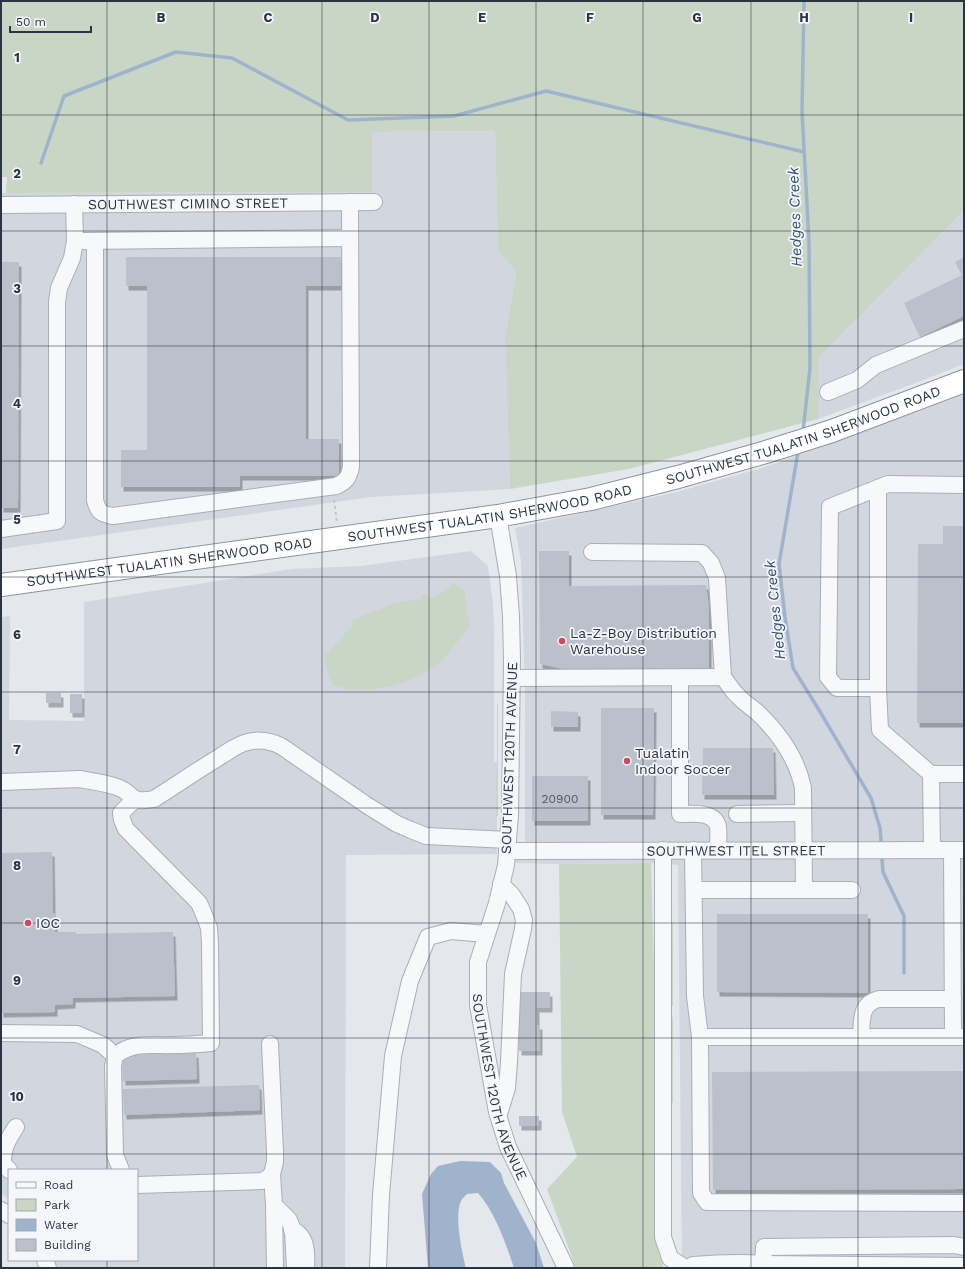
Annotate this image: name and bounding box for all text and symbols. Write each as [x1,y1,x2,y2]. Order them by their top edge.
scale bar [10,8,91,34]
text: B [157,10,166,25]
text: C [264,10,273,25]
text: D [370,10,380,25]
text: E [478,10,486,25]
text: F [586,10,594,25]
text: G [692,10,702,25]
text: H [799,10,809,25]
text: I [909,10,913,25]
text: 50 m [16,15,46,29]
text: 1 [14,50,20,65]
text: 2 [13,166,21,181]
water label: Hedges Creek [784,166,806,267]
street label: SOUTHWEST CIMINO STREET [88,195,289,212]
text: 3 [13,281,21,296]
street label: SOUTHWEST TUALATIN SHERWOOD ROAD [664,383,943,488]
text: 4 [13,396,22,411]
street label: SOUTHWEST TUALATIN SHERWOOD ROAD [346,481,634,545]
text: 5 [13,512,21,527]
street label: SOUTHWEST TUALATIN SHERWOOD ROAD [25,534,313,589]
water label: Hedges Creek [761,559,789,661]
place label: La-Z-Boy Distribution Warehouse [570,625,717,657]
text: 6 [13,627,21,642]
marker: La-Z-Boy Distribution Warehouse [557,636,567,646]
street label: SOUTHWEST 120TH AVENUE [498,662,520,854]
text: 7 [13,742,21,757]
place label: Tualatin Indoor Soccer [635,745,731,777]
marker: Tualatin Indoor Soccer [622,756,632,766]
house number: 20900 [542,792,578,806]
street label: SOUTHWEST ITEL STREET [646,842,826,859]
text: 8 [13,858,21,873]
place label: IOC [36,915,60,931]
marker: IOC [23,918,33,928]
text: 9 [13,973,21,988]
street label: SOUTHWEST 120TH AVENUE [470,994,531,1183]
text: 10 [10,1089,24,1104]
legend [8,1169,138,1261]
text: Road [44,1178,73,1192]
text: Park [44,1198,70,1212]
text: Water [44,1218,79,1232]
text: Building [44,1238,91,1252]

